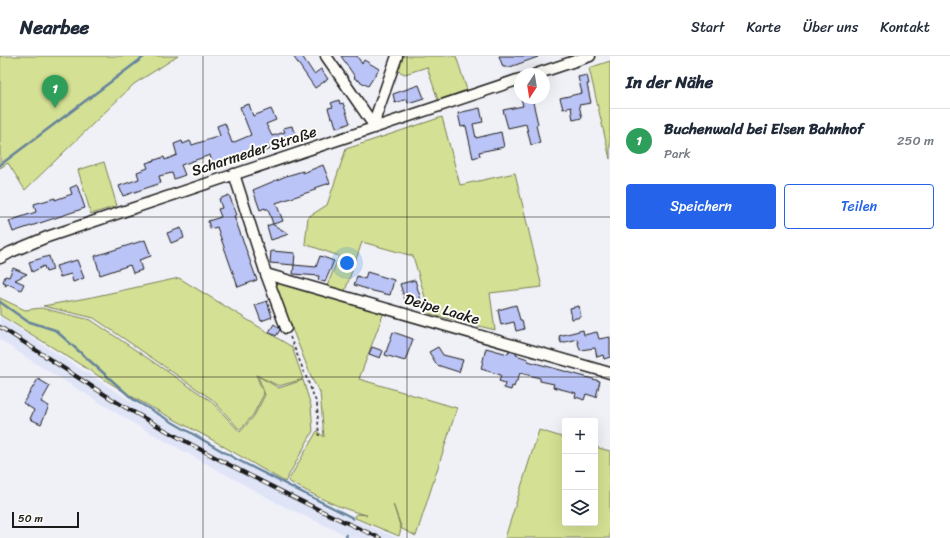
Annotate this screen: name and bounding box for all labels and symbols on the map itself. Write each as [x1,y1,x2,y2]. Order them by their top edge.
north arrow [514,68,550,104]
pin: 1 [42,75,68,108]
street label: Scharmeder Straße [188,118,320,184]
your location [337,253,357,273]
street label: Deipe Laake [401,286,483,332]
scale bar [12,510,79,529]

